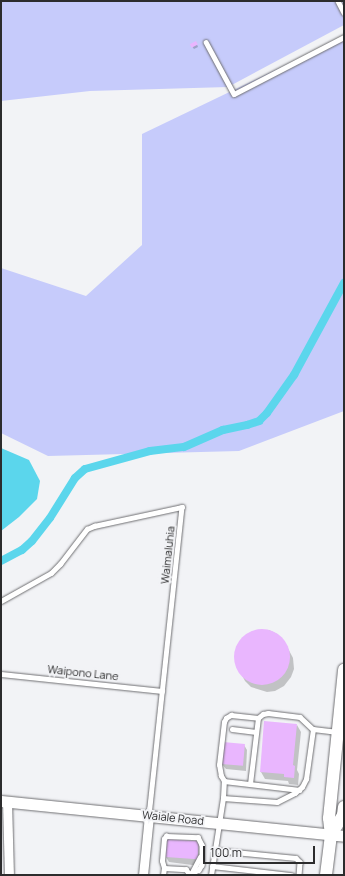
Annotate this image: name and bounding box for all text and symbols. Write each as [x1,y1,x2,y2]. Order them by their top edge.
street label: Waimaluhia [158,525,178,585]
street label: Waipono Lane [47,663,119,683]
street label: Waiale Road [142,808,204,828]
scale bar [205,838,317,864]
text: 100 m [210,844,242,861]

